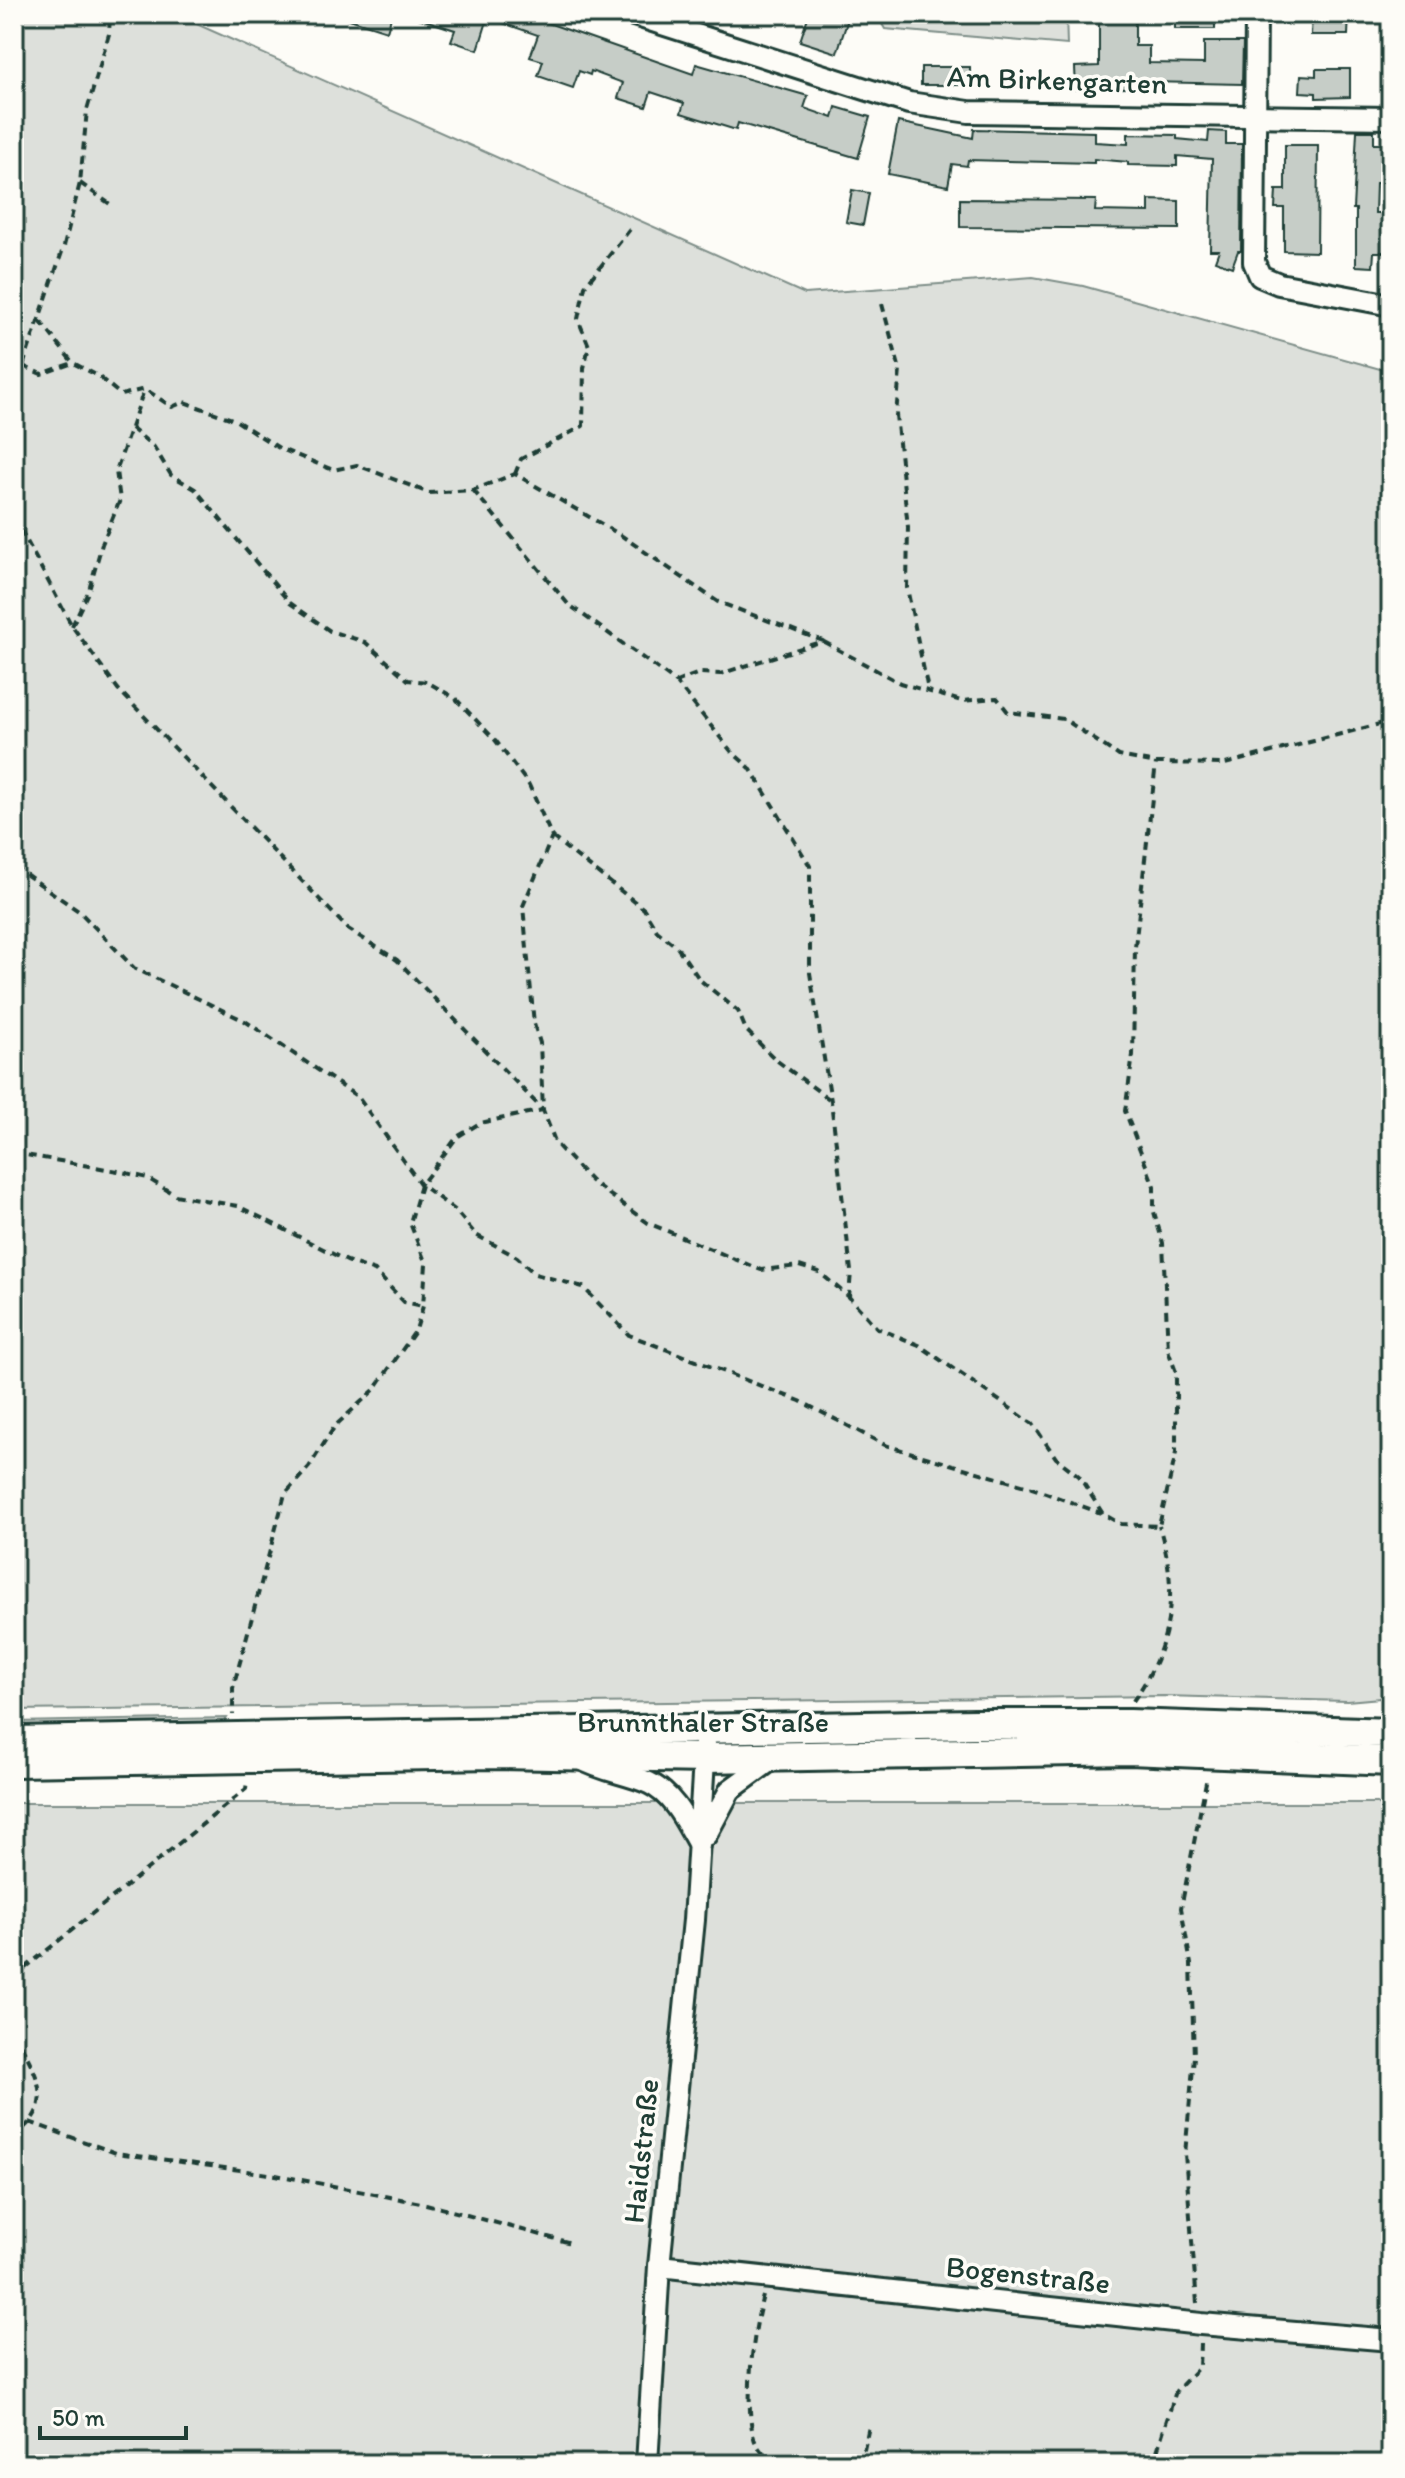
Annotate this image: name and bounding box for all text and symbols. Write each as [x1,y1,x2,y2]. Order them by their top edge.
street label: Am Birkengarten [946,57,1168,102]
street label: Brunnthaler Straße [577,1703,829,1740]
street label: Haidstraße [615,2077,667,2225]
street label: Bogenstraße [944,2247,1112,2302]
scale bar [40,2390,186,2440]
text: 50 m [52,2403,105,2432]

